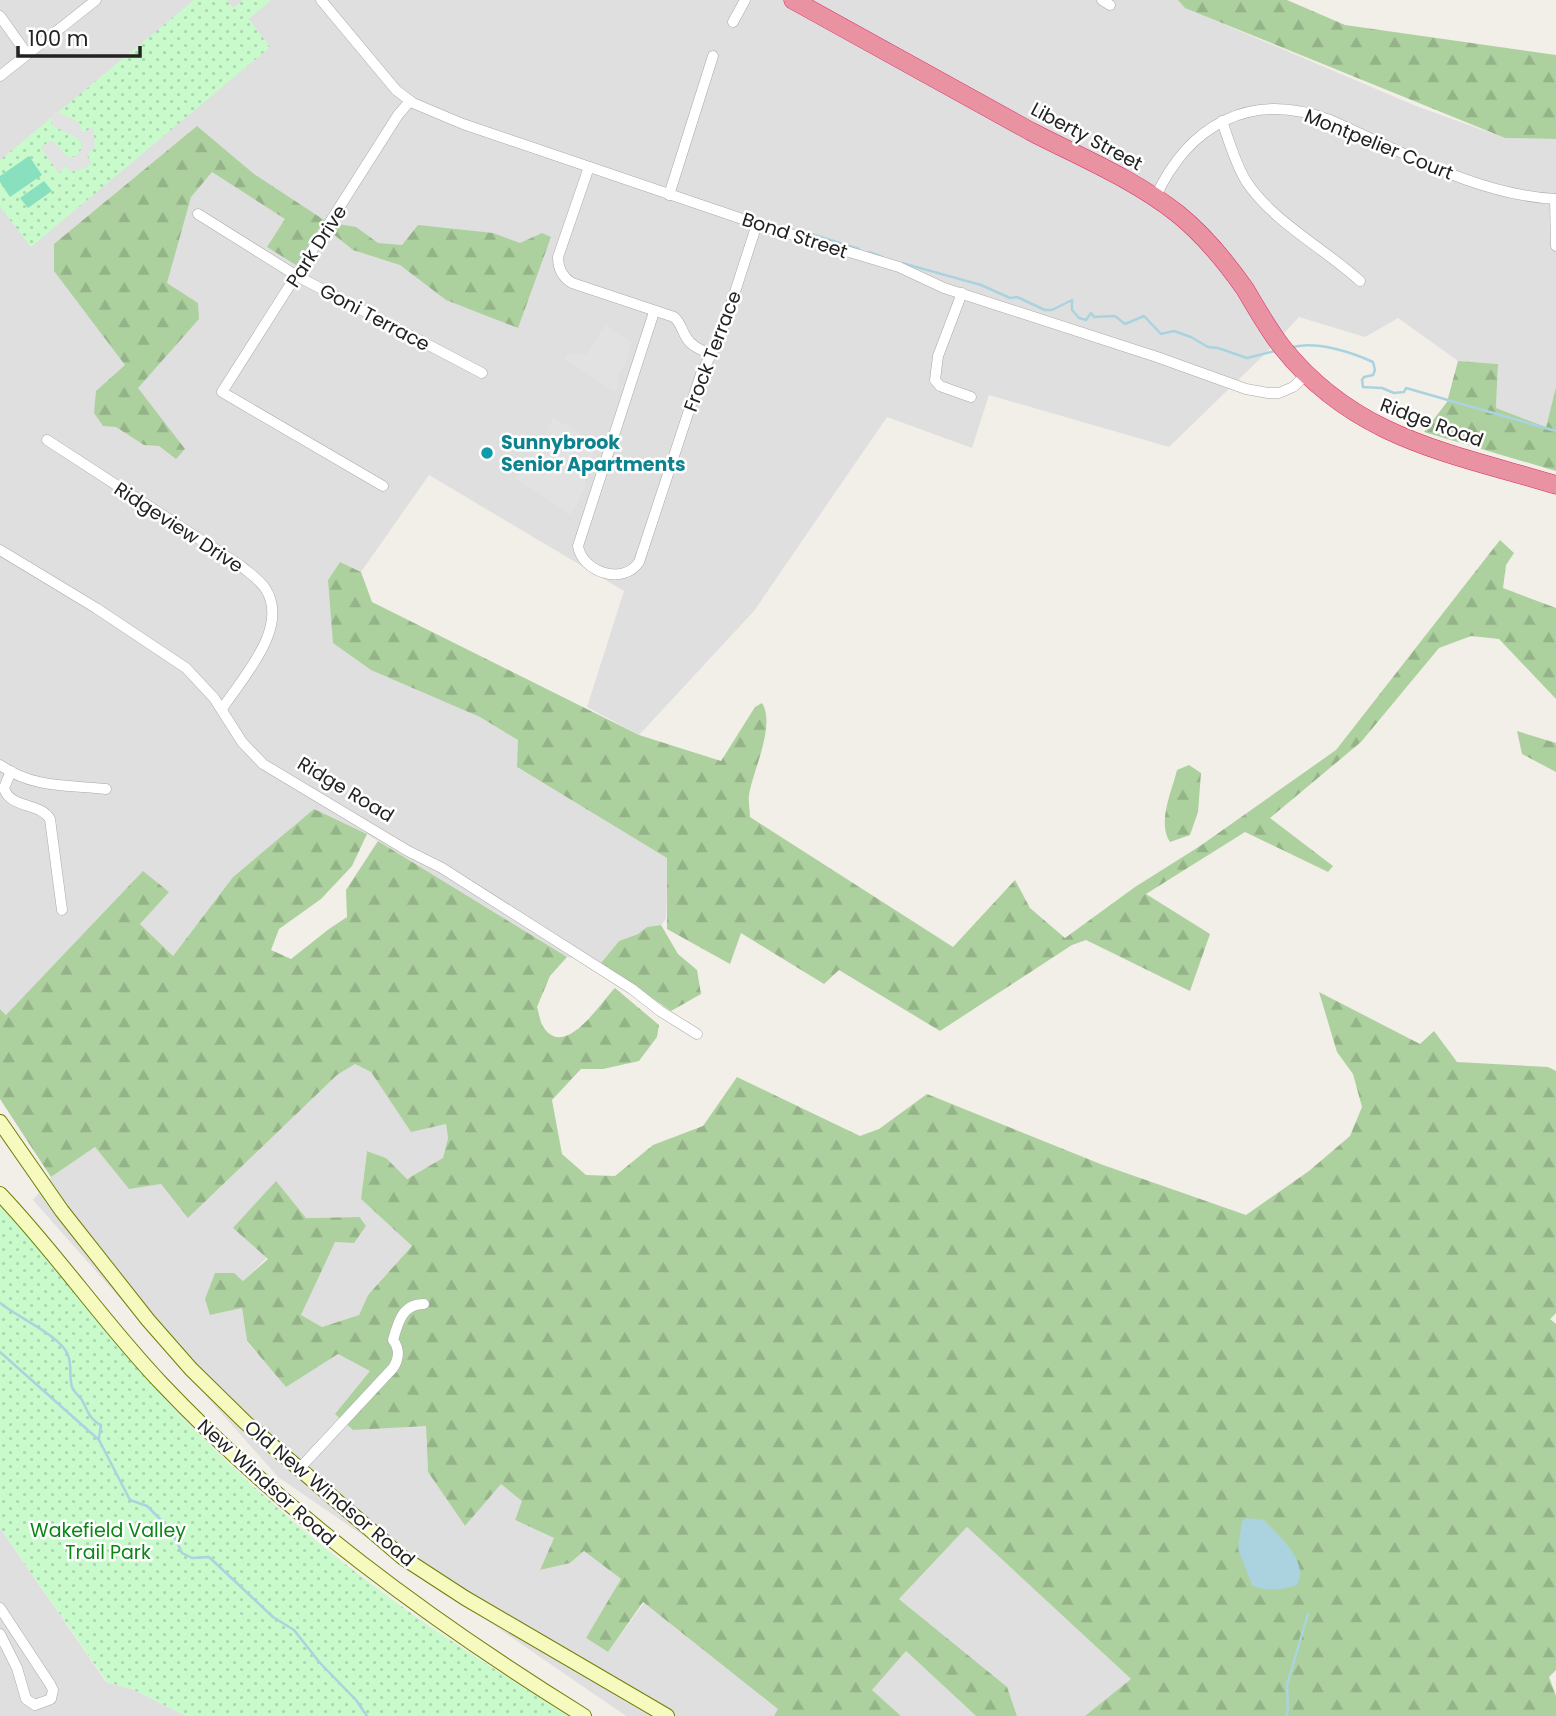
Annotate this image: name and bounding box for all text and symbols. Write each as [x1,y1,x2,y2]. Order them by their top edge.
scale bar [18,14,140,58]
text: 100 m [28,24,88,53]
street label: Liberty Street [1026,96,1147,177]
street label: Montpelier Court [1300,102,1457,187]
street label: Park Drive [280,200,353,293]
street label: Bond Street [739,206,851,265]
street label: Goni Terrace [315,277,435,358]
street label: Frock Terrace [677,287,748,416]
street label: Ridge Road [1376,391,1487,454]
place label: Sunnybrook Senior Apartments [501,429,686,478]
marker: Sunnybrook Senior Apartments [479,445,495,461]
street label: Ridgeview Drive [109,475,249,579]
street label: Ridge Road [292,750,399,829]
street label: New Windsor Road [192,1413,342,1552]
street label: Old New Windsor Road [239,1414,421,1573]
park label: Wakefield Valley Trail Park [30,1517,186,1566]

